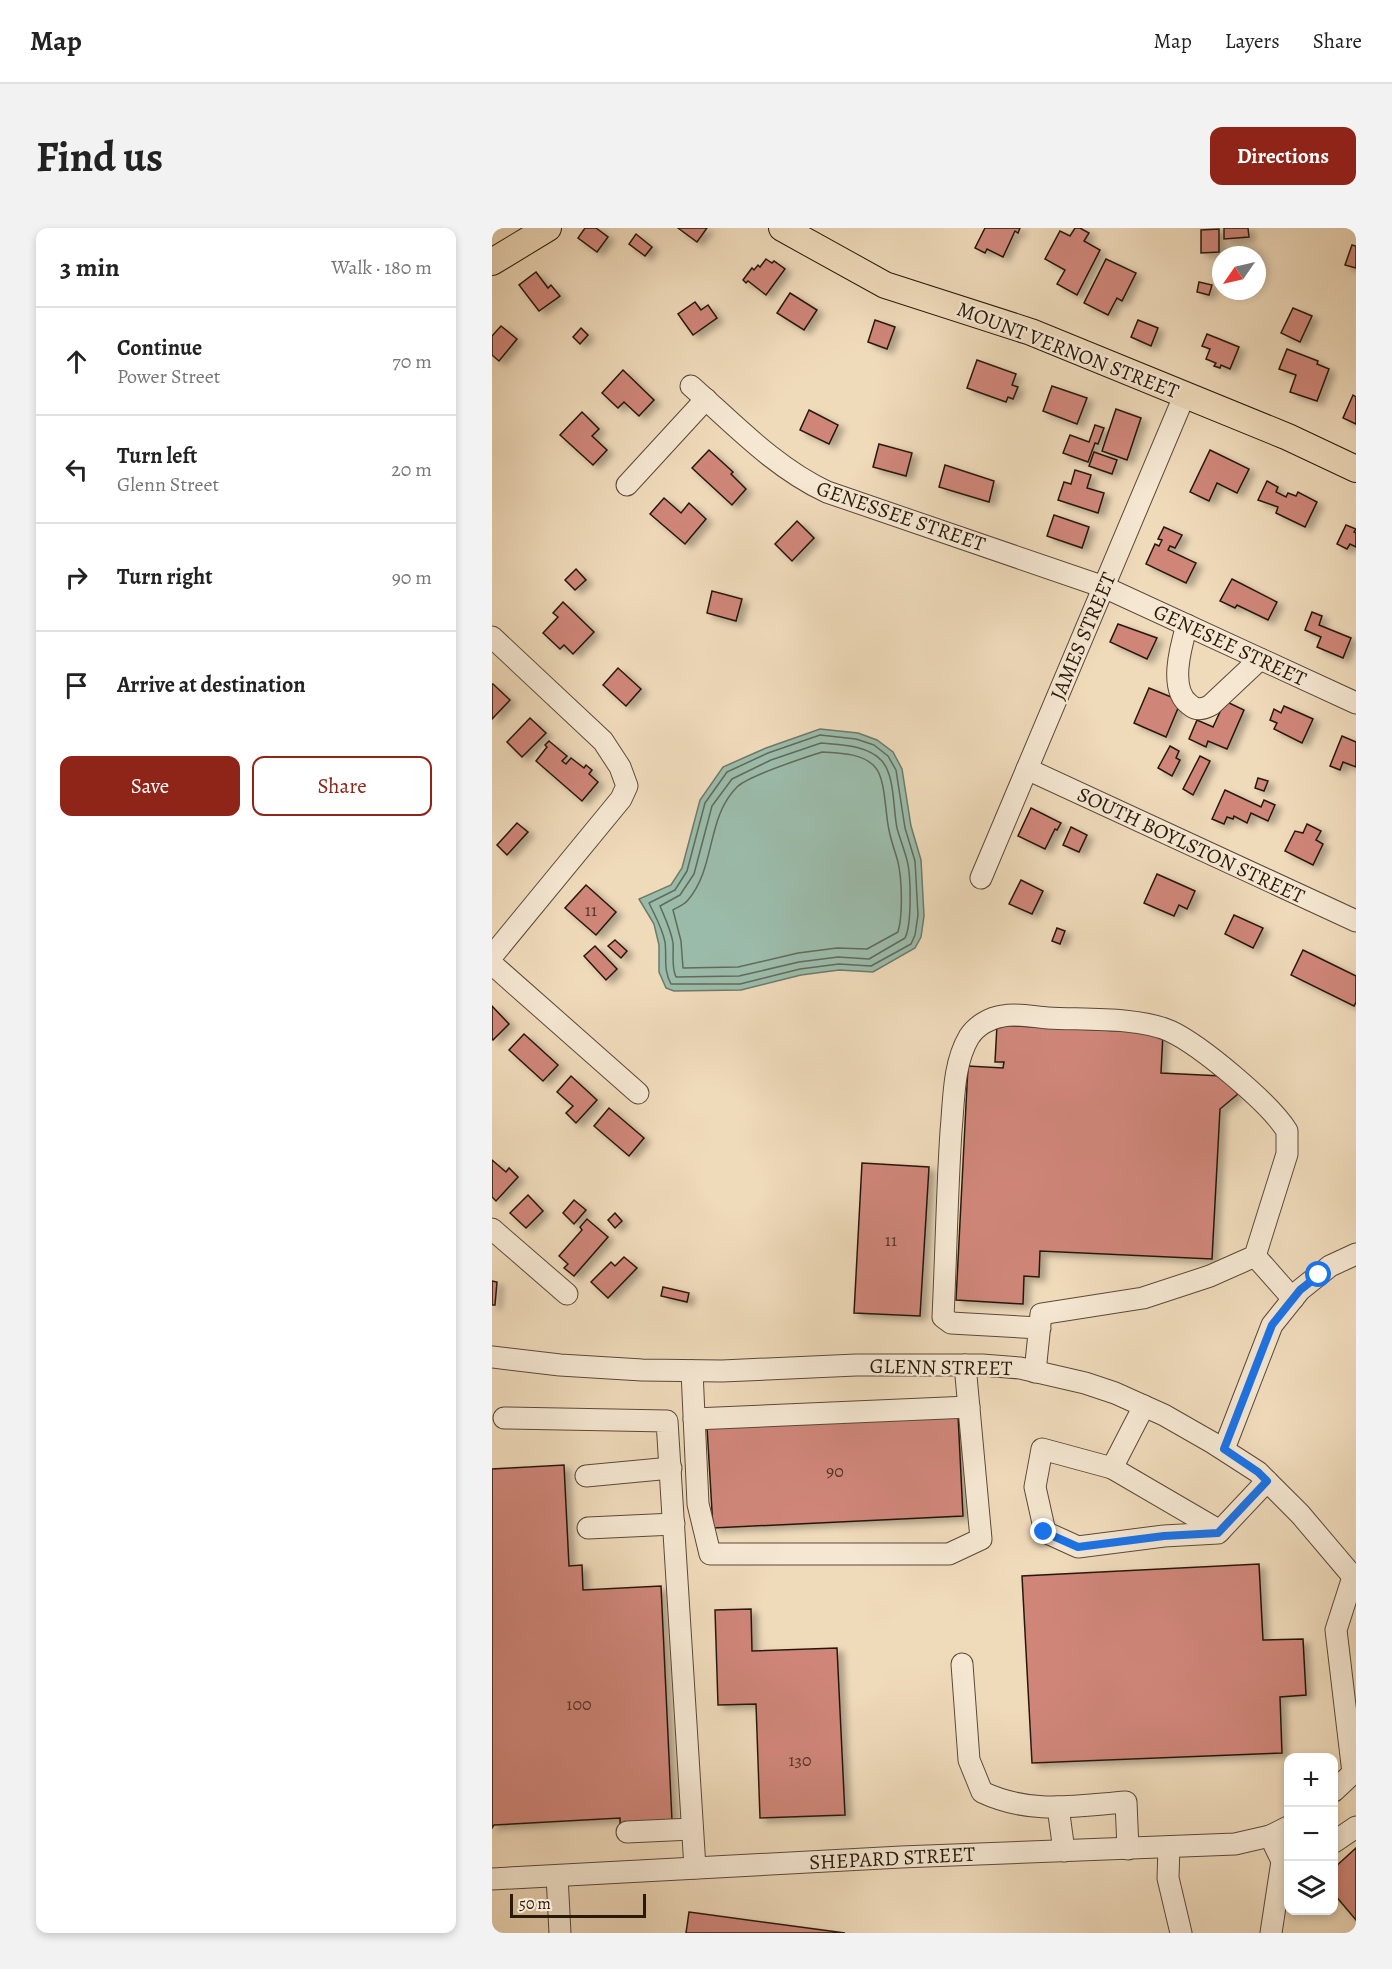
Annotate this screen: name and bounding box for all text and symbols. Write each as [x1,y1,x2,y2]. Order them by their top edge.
text: Map [30,22,82,60]
text: Map [1153,27,1192,55]
text: Layers [1225,27,1280,55]
text: Share [1313,27,1362,55]
button: Directions [1210,127,1356,185]
text: Find us [36,128,163,185]
north arrow [1212,246,1266,300]
text: 3 min [60,250,120,285]
text: Walk · 180 m [331,254,432,281]
street label: MOUNT VERNON STREET [953,295,1183,405]
text: Continue [117,333,202,363]
icon: ahead [60,345,93,378]
text: 70 m [392,348,432,375]
text: Power Street [117,363,220,390]
text: Turn left [117,441,197,471]
icon: left [60,453,93,486]
text: 20 m [391,456,432,483]
text: Glenn Street [117,471,219,498]
street label: GENESSEE STREET [813,474,990,558]
icon: right [60,561,93,594]
text: Turn right [117,562,213,592]
text: 90 m [392,564,432,591]
street label: JAMES STREET [1044,567,1123,704]
street label: GENESEE STREET [1149,597,1312,693]
icon: arrive [60,669,93,702]
text: Arrive at destination [117,670,306,700]
button: Save [60,756,240,816]
button: Share [252,756,432,816]
street label: SOUTH BOYLSTON STREET [1073,780,1310,910]
house number: 11 [585,898,597,922]
house number: 11 [885,1228,897,1252]
route start [1305,1261,1331,1287]
street label: GLENN STREET [869,1352,1013,1382]
house number: 90 [826,1459,844,1483]
route end [1030,1518,1056,1544]
house number: 100 [566,1692,592,1716]
house number: 130 [788,1748,812,1772]
map controls [1284,1753,1338,1915]
button: + [1284,1753,1338,1807]
button: − [1284,1807,1338,1861]
street label: SHEPARD STREET [808,1840,976,1876]
button: layers [1284,1861,1338,1915]
scale bar [510,1891,646,1918]
text: 50 m [519,1893,551,1915]

